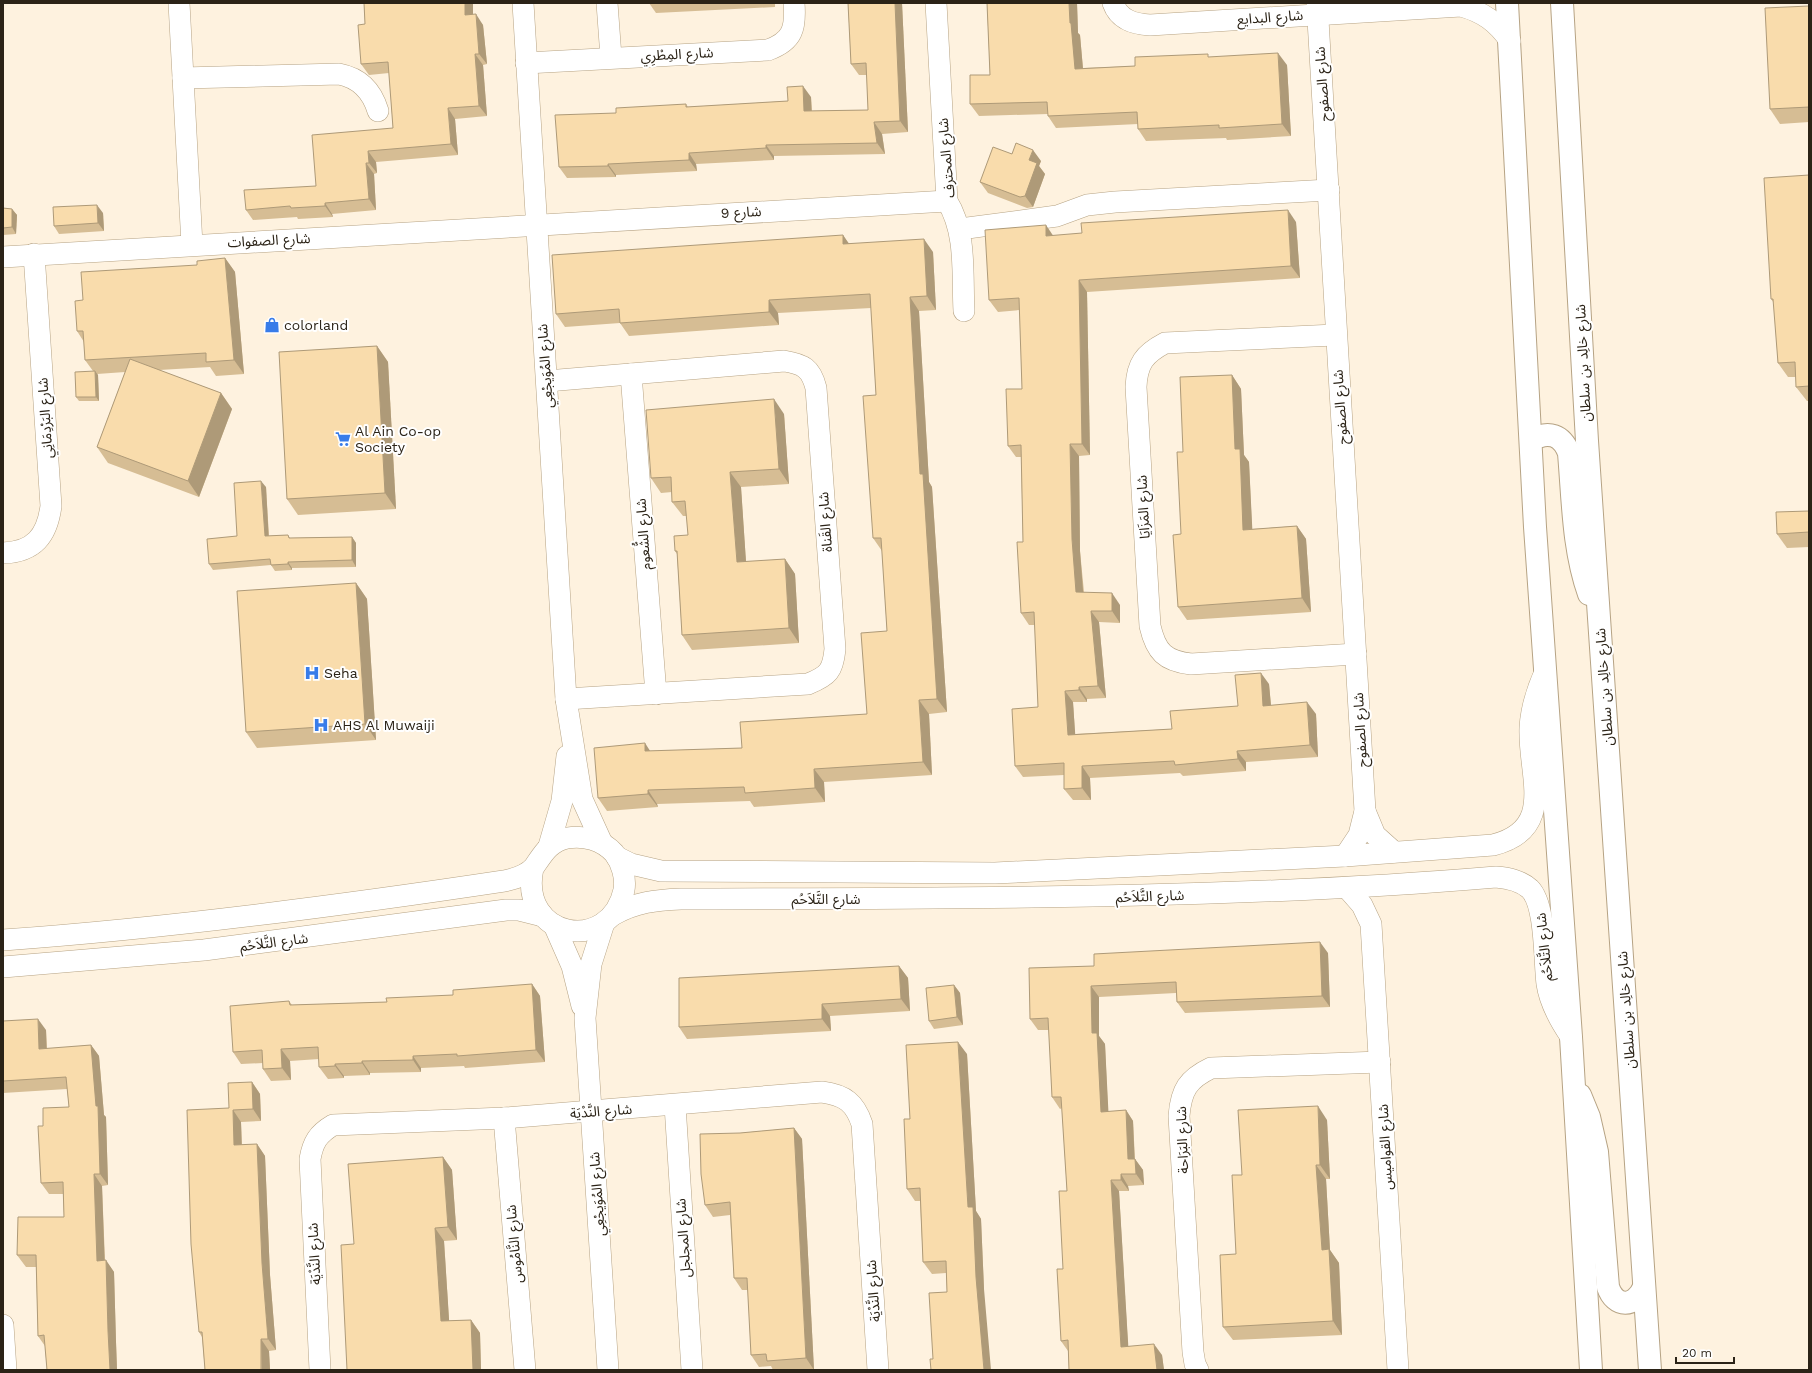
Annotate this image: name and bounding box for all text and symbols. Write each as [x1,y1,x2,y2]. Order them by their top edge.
street label: شارع البدايع [1236,7,1304,30]
street label: شارع المِطْرِي [640,44,714,67]
street label: شارع الصفوح [1311,46,1336,122]
street label: شارع المحترف [935,117,960,199]
street label: شارع 9 [720,203,762,224]
street label: شارع الصفوات [227,230,311,253]
street label: شارع خالِد بن سلطان [1572,304,1597,422]
shop icon: colorland [263,316,281,334]
place label: colorland [284,317,348,333]
street label: شارع المُوَيجْعِي [534,323,559,409]
street label: شارع الصفوح [1329,369,1354,445]
street label: شارع البَرْدِمَانِي [34,377,59,459]
place label: Al Ain Co-op Society [355,423,441,455]
supermarket icon: Al Ain Co-op Society [334,430,352,448]
street label: شارع المَزَايَا [1133,474,1156,539]
street label: شارع القَناة [815,491,838,553]
street label: شارع الشُّعوم [628,497,656,571]
street label: شارع خالِد بن سلطان [1592,627,1619,746]
hospital icon: Seha [303,664,321,682]
place label: Seha [324,665,358,681]
street label: شارع الصفوح [1350,692,1373,768]
hospital icon: AHS Al Muwaiji [312,716,330,734]
place label: AHS Al Muwaiji [333,717,435,733]
street label: شارع التَّلاَحُم [1115,886,1185,908]
street label: شارع التَّلاَحُم [792,890,860,910]
street label: شارع التَّلاَحُم [1531,912,1559,982]
street label: شارع التَّلاَحُم [239,929,309,957]
street label: شارع خالِد بن سلطان [1614,950,1641,1069]
street label: شارع النَّدْيَة [569,1100,633,1124]
street label: شارع القواميس [1375,1103,1398,1190]
street label: شارع البَرَاحة [1173,1106,1194,1174]
street label: شارع المُوَيجْعِي [586,1151,611,1237]
street label: شارع المجلجل [672,1198,697,1278]
street label: شارع النَّامُوس [501,1204,528,1284]
street label: شارع النَّدْيَة [303,1222,327,1286]
street label: شارع النَّدْيَة [862,1259,886,1323]
scale bar [1676,1339,1734,1365]
text: 20 m [1682,1346,1712,1360]

